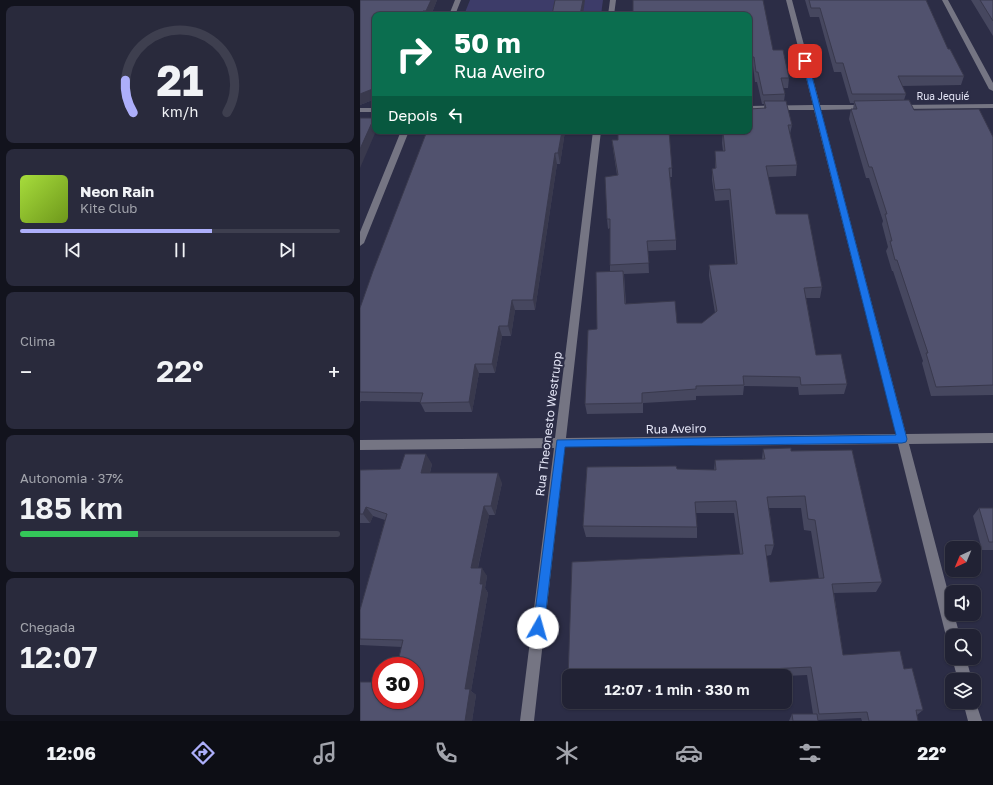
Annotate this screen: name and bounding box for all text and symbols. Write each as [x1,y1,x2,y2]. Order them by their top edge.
text: 50 m [454,26,521,59]
icon: right [388,28,440,80]
pin [788,44,822,78]
icon: arrive [794,50,816,72]
text: 21 [157,54,203,104]
text: Rua Aveiro [454,60,545,82]
street label: Rua Jequié [917,90,970,102]
text: km/h [162,102,198,119]
icon: left [445,104,467,126]
text: Depois [388,106,437,124]
text: Neon Rain [80,182,154,200]
text: Kite Club [80,200,137,216]
icon: previous [62,239,84,261]
icon: pause [169,239,191,261]
icon: next [276,239,298,261]
text: Clima [20,333,55,349]
street label: Rua Theonesto Westrupp [532,351,565,497]
text: 22° [156,353,204,389]
text: − [20,358,32,385]
text: + [328,358,340,385]
street label: Rua Aveiro [646,420,706,437]
text: Autonomia · 37% [20,470,123,486]
text: 185 km [20,490,123,526]
north arrow [945,541,981,577]
map controls [945,541,981,709]
button: sound [945,585,981,621]
position arrow [517,607,559,649]
text: Chegada [20,619,75,635]
button: search [945,629,981,665]
text: 12:07 [20,639,98,675]
speed limit sign: 30 [372,657,424,709]
button: layers [945,673,981,709]
text: 12:07 · 1 min · 330 m [604,680,750,698]
icon: directions [189,739,217,767]
icon: music [311,739,339,767]
icon: phone [432,739,460,767]
icon: climate [553,739,581,767]
icon: car [675,739,703,767]
icon: filters [796,739,824,767]
text: 12:06 [47,742,96,764]
text: 22° [917,742,946,764]

